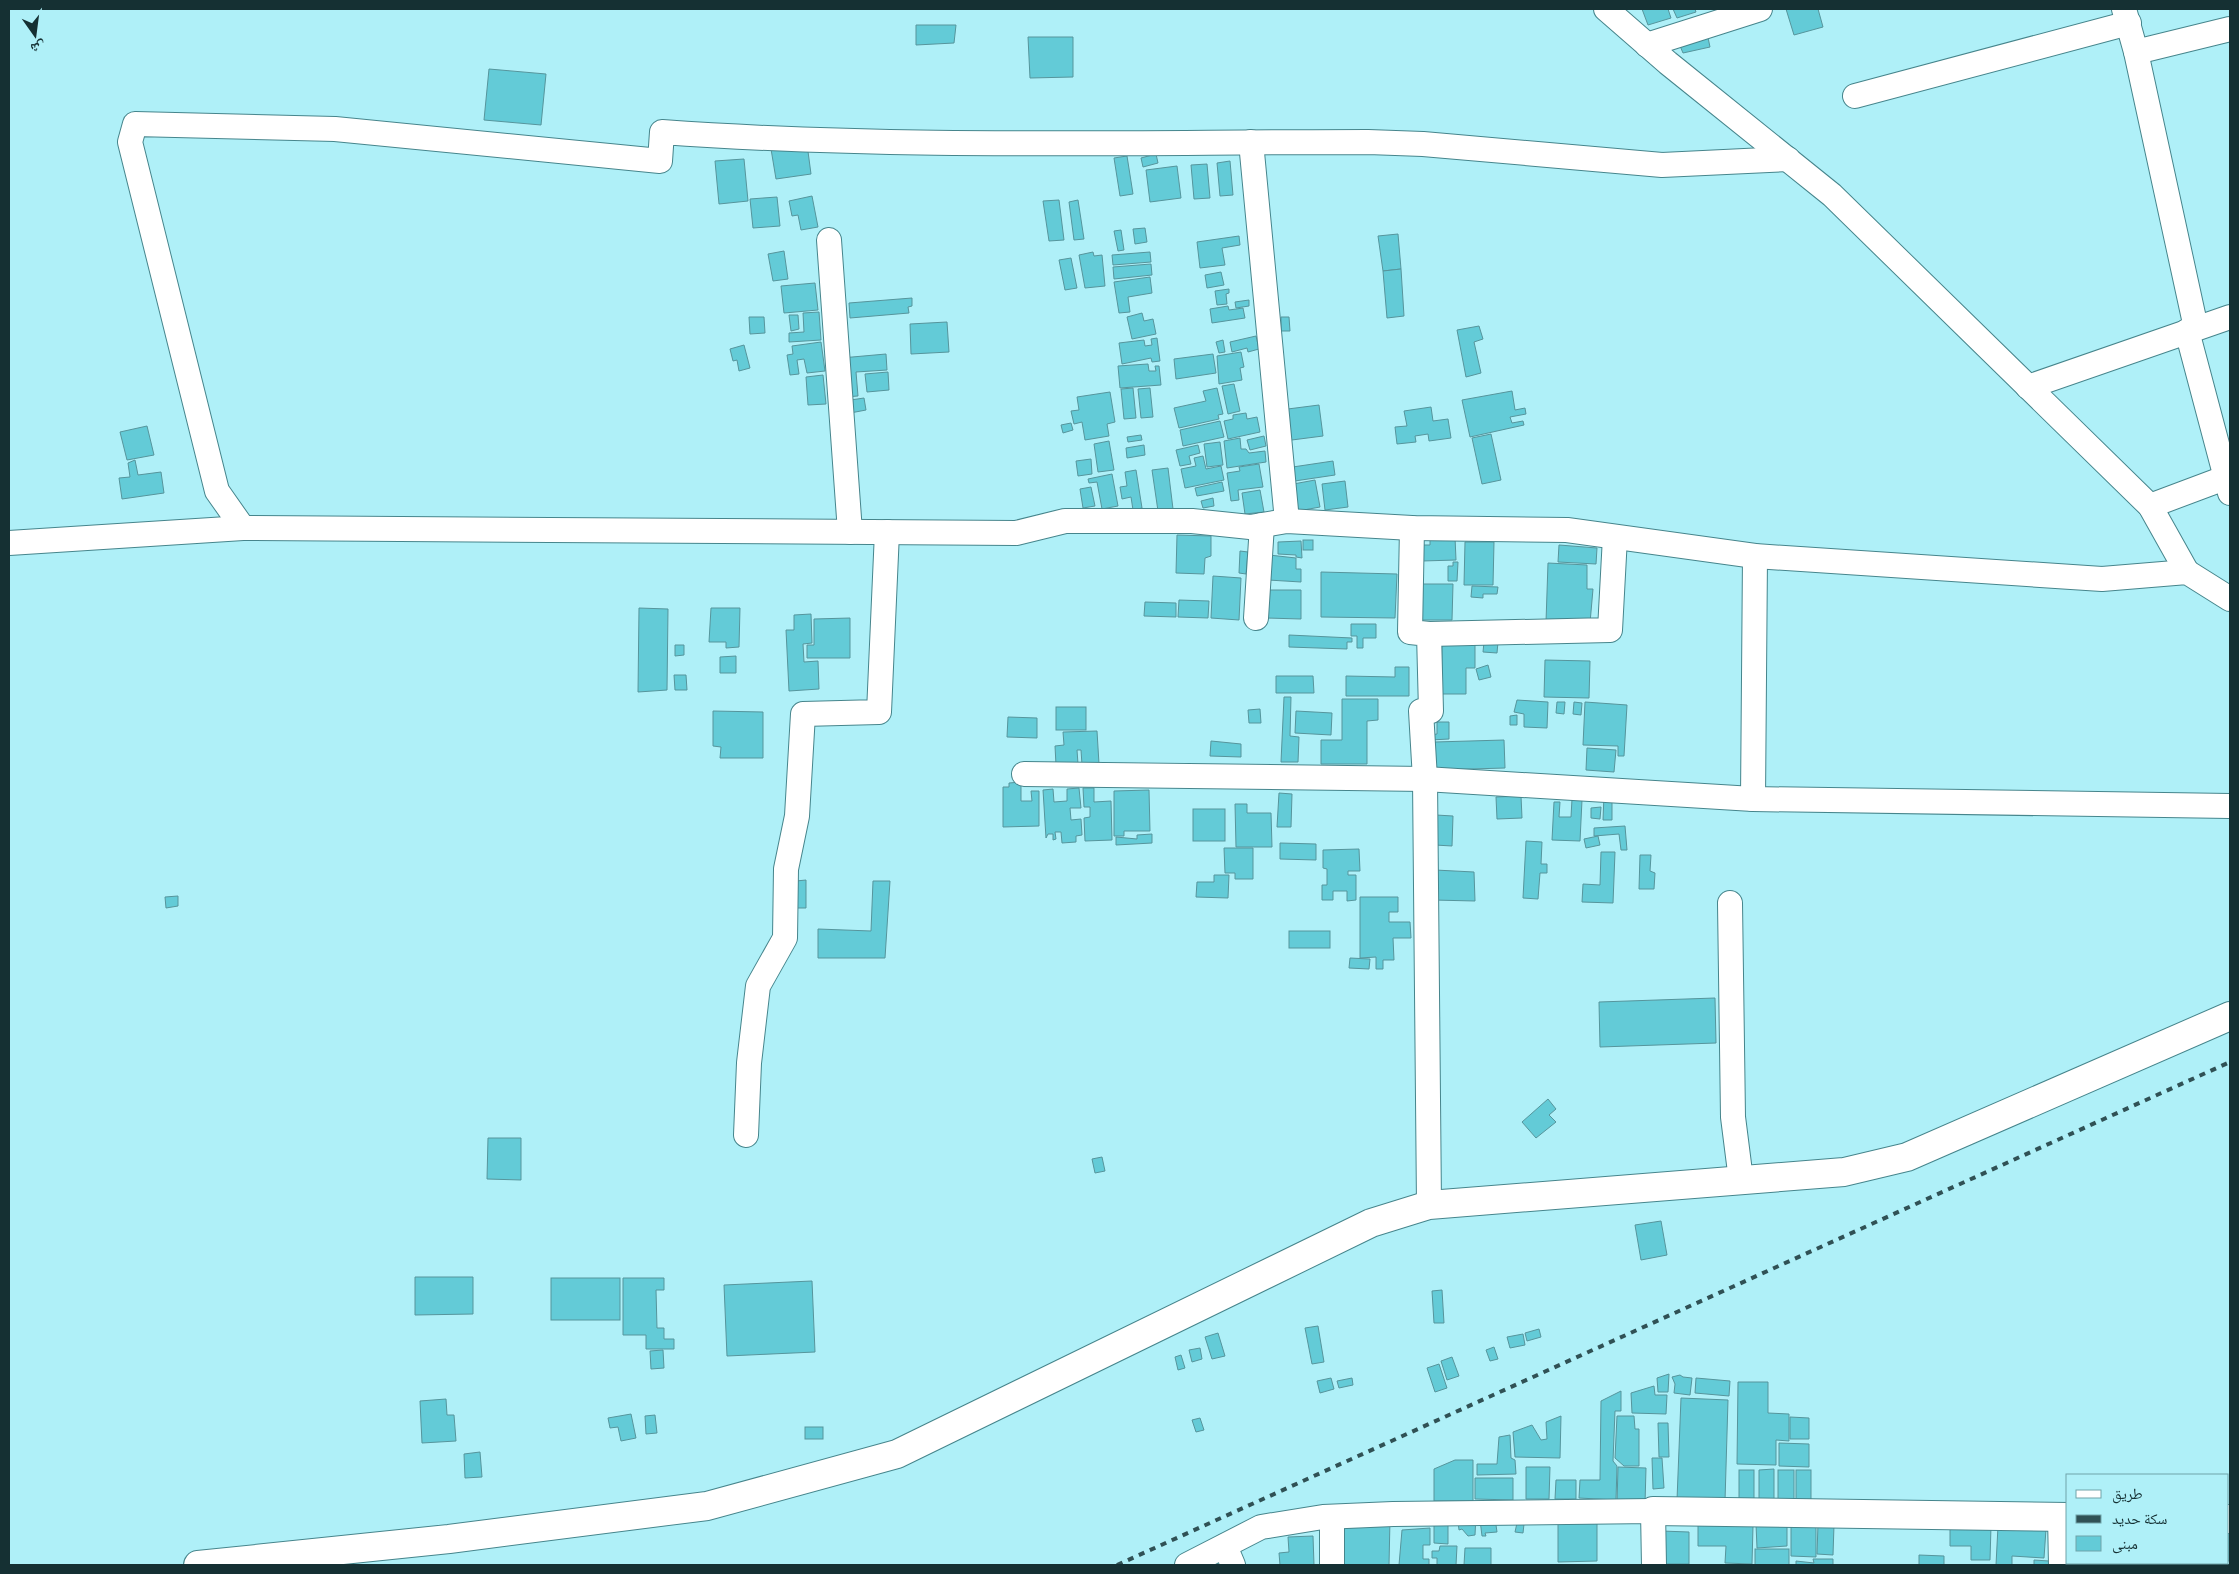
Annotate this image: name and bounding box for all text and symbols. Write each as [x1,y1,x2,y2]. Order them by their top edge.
north arrow [10,10,60,60]
text: ش [28,35,48,58]
legend [2066,1474,2229,1564]
text: طريق [2112,1484,2143,1505]
text: سكة حديد [2112,1509,2168,1530]
text: مبنى [2112,1534,2138,1555]

